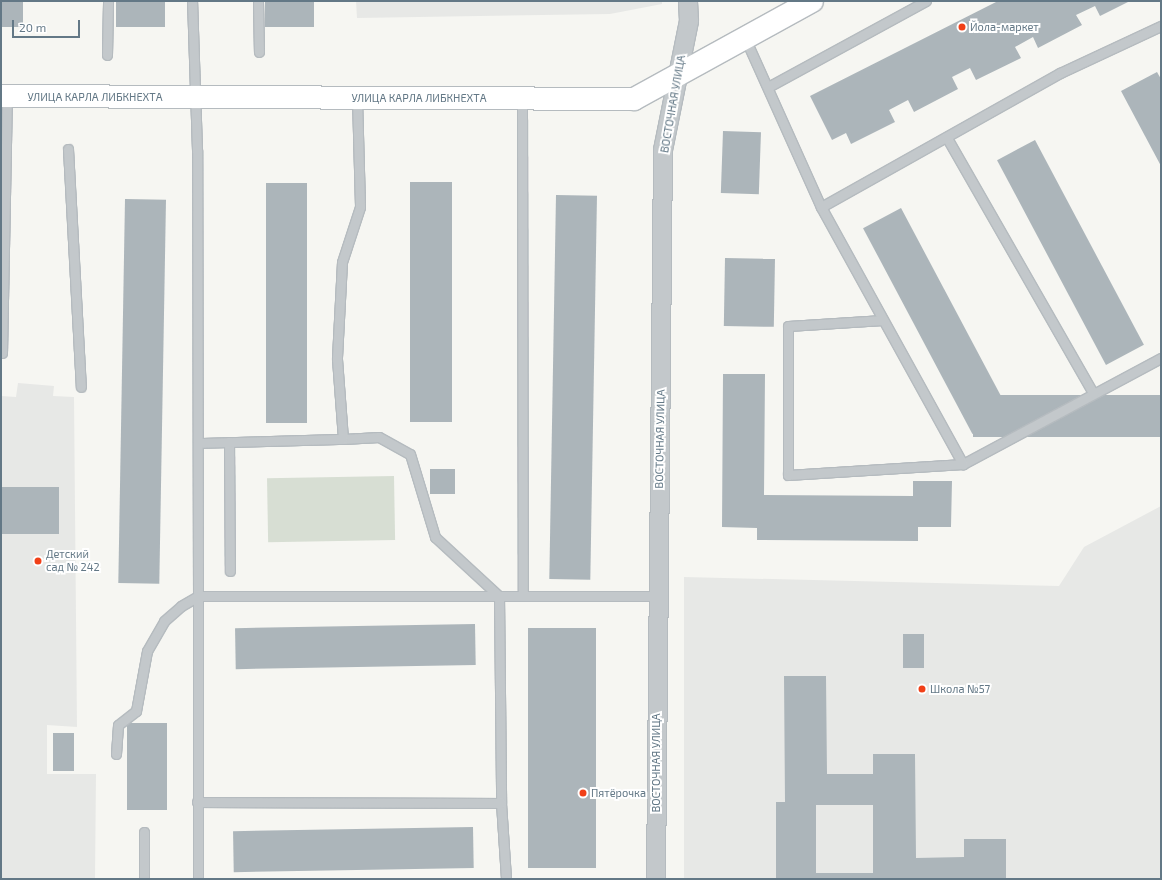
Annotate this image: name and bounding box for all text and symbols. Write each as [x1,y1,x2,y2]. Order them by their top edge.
scale bar [14,12,82,38]
text: 20 m [19,20,46,34]
place label: Йола-маркет [970,20,1039,34]
marker: Йола-маркет [957,22,967,32]
street label: ВОСТОЧНАЯ УЛИЦА [658,54,688,154]
street label: УЛИЦА КАРЛА ЛИБКНЕХТА [27,90,163,104]
street label: УЛИЦА КАРЛА ЛИБКНЕХТА [351,91,487,105]
street label: ВОСТОЧНАЯ УЛИЦА [653,389,667,489]
place label: Детский сад № 242 [46,548,100,574]
marker: Детский сад № 242 [33,556,43,566]
place label: Школа №57 [930,682,990,696]
marker: Школа №57 [917,684,927,694]
street label: ВОСТОЧНАЯ УЛИЦА [649,713,663,813]
place label: Пятёрочка [591,786,646,800]
marker: Пятёрочка [578,788,588,798]

